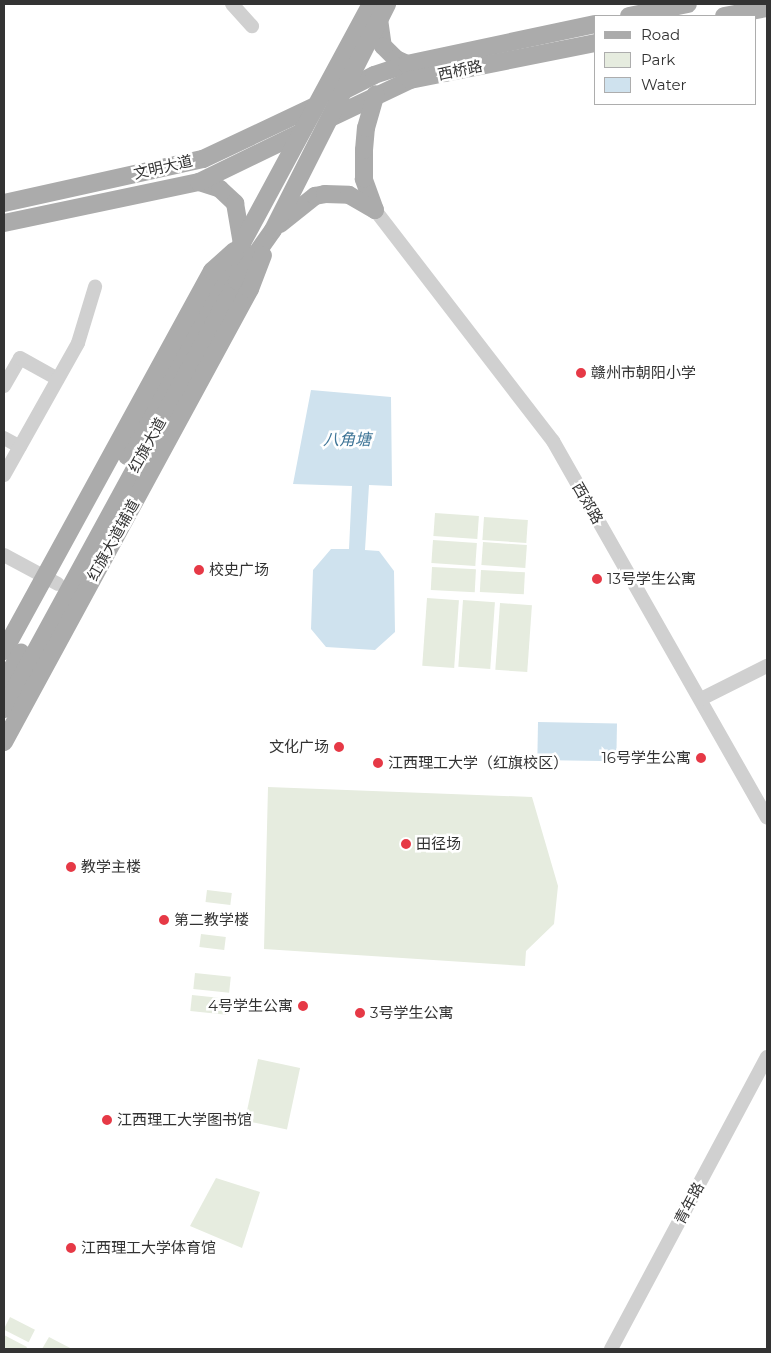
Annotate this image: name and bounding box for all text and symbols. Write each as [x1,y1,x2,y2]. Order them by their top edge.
legend [594,15,756,105]
text: Road [641,25,680,44]
text: Park [641,50,675,69]
street label: 西桥路 [436,57,484,83]
text: Water [641,75,687,94]
street label: 文明大道 [132,151,194,183]
place label: 赣州市朝阳小学 [591,364,696,382]
marker: 赣州市朝阳小学 [575,367,587,379]
street label: 红旗大道 [125,414,169,476]
water label: 八角塘 [323,430,371,450]
street label: 西郊路 [569,479,607,527]
street label: 红旗大道辅道 [83,496,143,584]
place label: 校史广场 [209,561,269,579]
marker: 校史广场 [193,564,205,576]
place label: 13号学生公寓 [607,570,696,588]
marker: 13号学生公寓 [591,573,603,585]
place label: 文化广场 [269,738,329,756]
marker: 文化广场 [333,741,345,753]
place label: 16号学生公寓 [601,749,691,767]
marker: 16号学生公寓 [695,752,707,764]
place label: 江西理工大学（红旗校区） [388,754,568,772]
marker: 江西理工大学（红旗校区） [372,757,384,769]
place label: 田径场 [416,835,461,853]
marker: 田径场 [400,838,412,850]
place label: 教学主楼 [81,858,141,876]
marker: 教学主楼 [65,861,77,873]
place label: 第二教学楼 [174,911,249,929]
marker: 第二教学楼 [158,914,170,926]
place label: 4号学生公寓 [208,997,293,1015]
marker: 4号学生公寓 [297,1000,309,1012]
place label: 3号学生公寓 [370,1004,453,1022]
marker: 3号学生公寓 [354,1007,366,1019]
place label: 江西理工大学图书馆 [117,1111,252,1129]
marker: 江西理工大学图书馆 [101,1114,113,1126]
street label: 青年路 [670,1179,708,1227]
place label: 江西理工大学体育馆 [81,1239,216,1257]
marker: 江西理工大学体育馆 [65,1242,77,1254]

